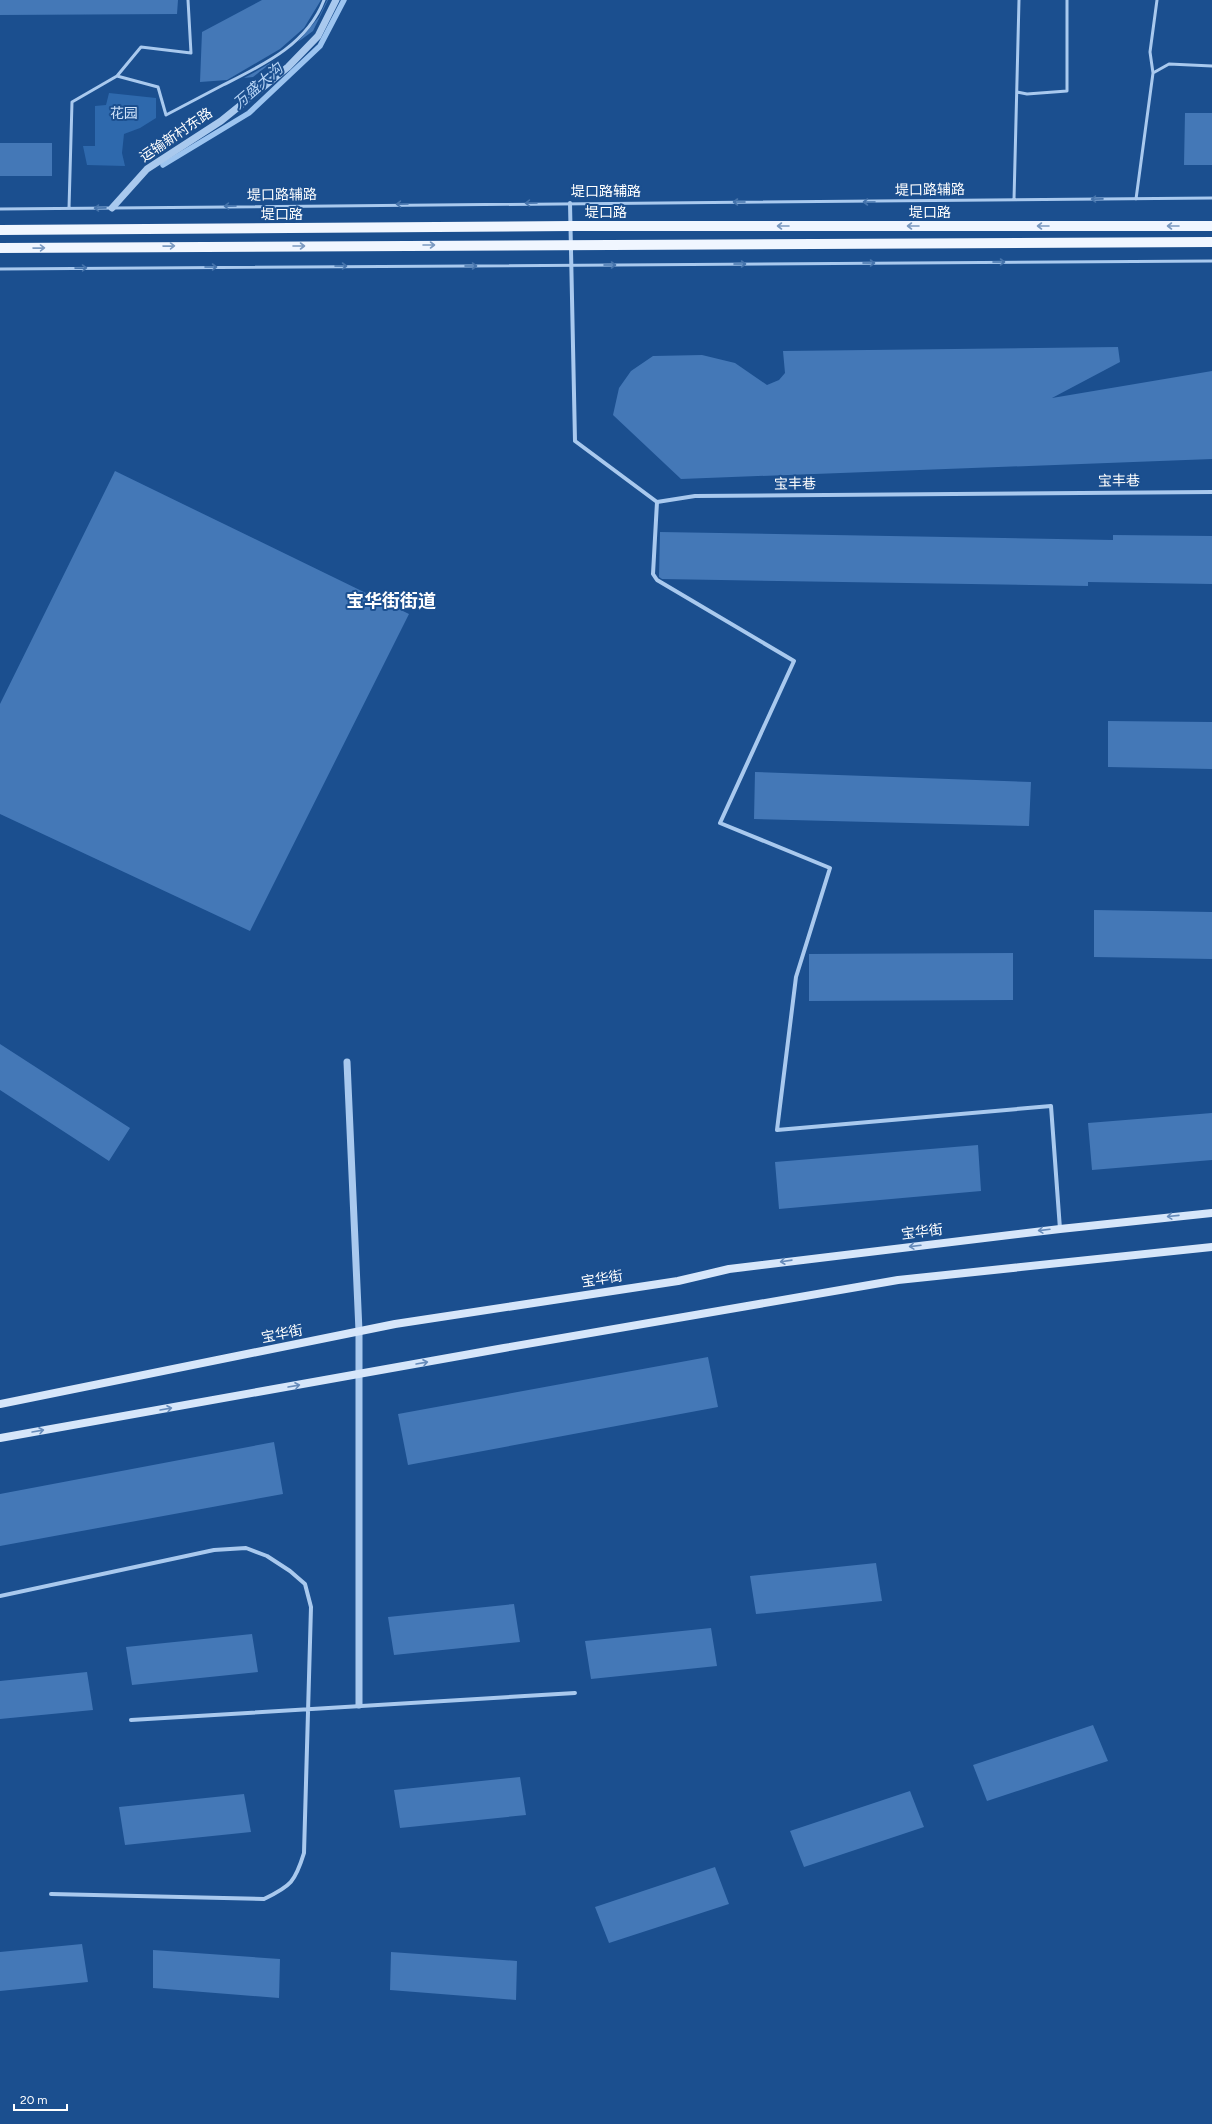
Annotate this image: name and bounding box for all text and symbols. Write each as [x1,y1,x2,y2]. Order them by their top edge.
water label: 万盛大沟 [229,58,288,112]
street label: 运输新村东路 [136,104,216,166]
park label: 花园 [110,105,138,122]
street label: 堤口路辅路 [895,181,965,199]
street label: 堤口路辅路 [571,183,641,200]
street label: 堤口路辅路 [247,186,317,204]
one-way arrow [1091,196,1104,203]
one-way arrow [733,198,746,206]
one-way arrow [863,198,876,206]
one-way arrow [525,199,538,207]
one-way arrow [395,200,408,208]
one-way arrow [224,202,237,210]
one-way arrow [94,204,107,212]
street label: 堤口路 [585,204,627,221]
street label: 堤口路 [909,204,951,221]
street label: 堤口路 [261,206,303,223]
one-way arrow [777,222,790,230]
one-way arrow [907,222,920,230]
one-way arrow [1037,222,1050,230]
one-way arrow [1167,222,1180,230]
one-way arrow [422,241,435,249]
one-way arrow [162,242,175,250]
one-way arrow [292,242,305,249]
one-way arrow [32,244,45,251]
one-way arrow [992,258,1005,266]
one-way arrow [862,259,875,267]
one-way arrow [733,260,746,268]
one-way arrow [603,261,616,269]
one-way arrow [334,262,347,270]
one-way arrow [464,262,477,270]
one-way arrow [204,263,217,271]
one-way arrow [74,264,87,272]
street label: 宝丰巷 [1098,472,1140,490]
street label: 宝丰巷 [774,475,816,493]
district label: 宝华街街道 [346,590,436,612]
one-way arrow [1167,1212,1180,1220]
street label: 宝华街 [900,1221,944,1243]
one-way arrow [1038,1227,1051,1234]
one-way arrow [909,1242,922,1250]
one-way arrow [780,1257,793,1265]
street label: 宝华街 [580,1267,624,1291]
street label: 宝华街 [260,1322,304,1346]
one-way arrow [415,1358,428,1366]
one-way arrow [287,1381,300,1389]
one-way arrow [159,1404,172,1412]
one-way arrow [31,1427,44,1435]
scale bar [14,2086,67,2112]
text: 20 m [20,2093,48,2107]

